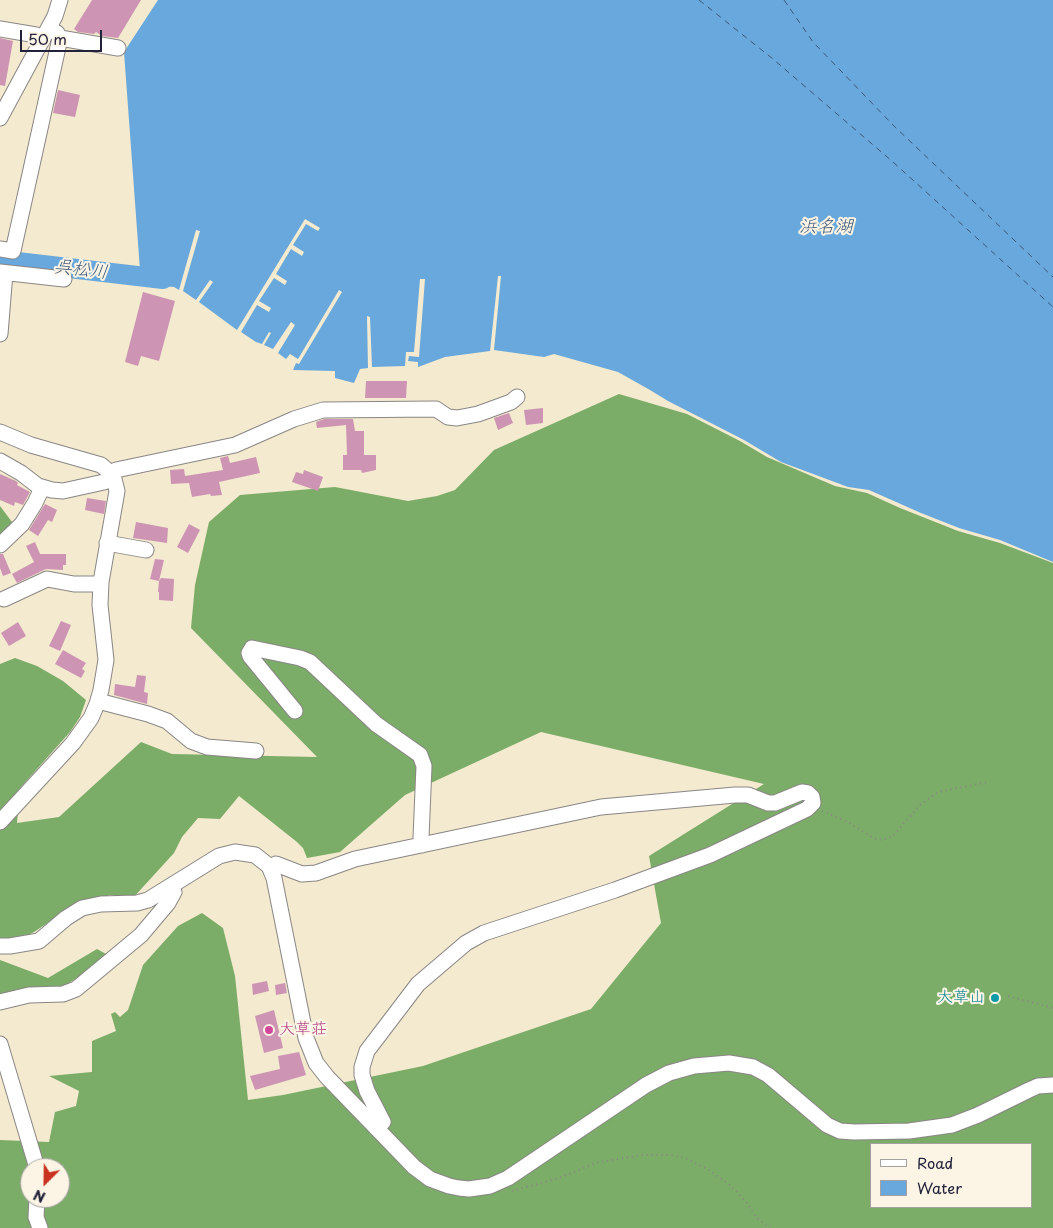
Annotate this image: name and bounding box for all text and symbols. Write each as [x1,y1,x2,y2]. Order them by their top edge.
scale bar [22,20,105,52]
text: 50 m [28,27,67,50]
water label: 浜名湖 [799,216,853,238]
water label: 呉松川 [53,256,109,284]
place label: 大草山 [937,988,985,1008]
marker: 大草山 [989,992,1001,1004]
place label: 大草荘 [279,1020,327,1040]
marker: 大草荘 [263,1024,275,1036]
legend [870,1143,1033,1208]
text: Road [917,1151,953,1174]
north arrow [20,1158,70,1208]
text: Water [917,1176,962,1199]
text: N [30,1185,49,1208]

